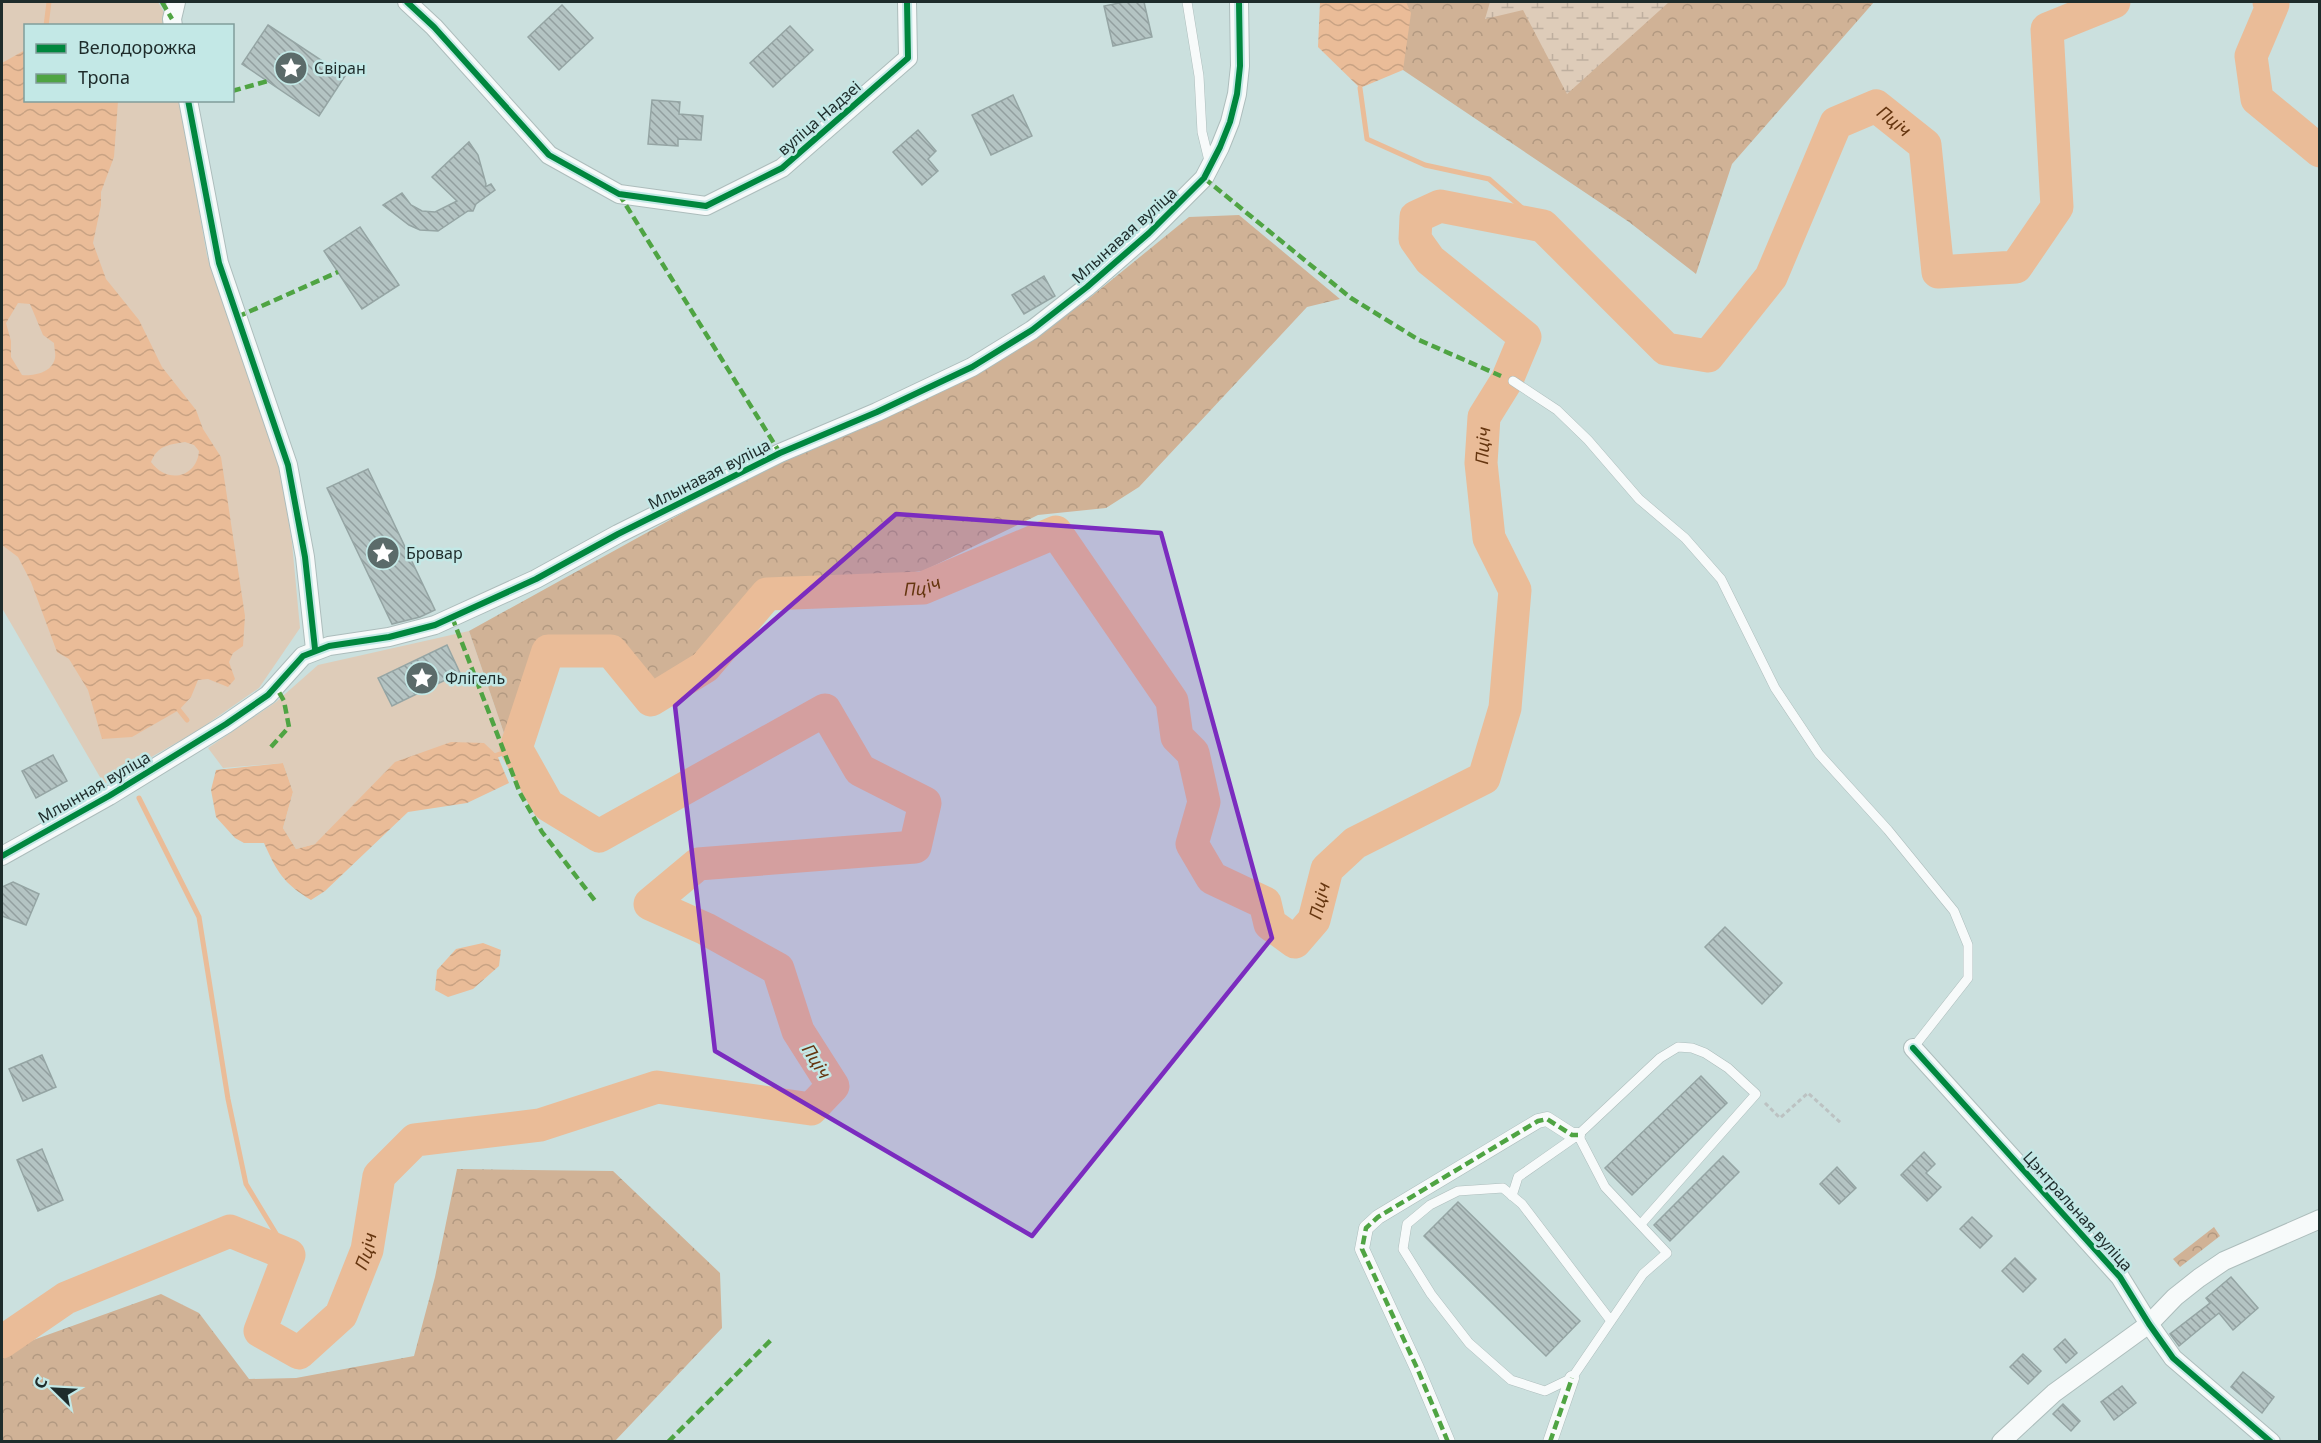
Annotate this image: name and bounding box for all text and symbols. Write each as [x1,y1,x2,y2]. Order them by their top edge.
legend [24,24,234,102]
text: Велодорожка [78,35,196,59]
place icon: Свіран [273,50,309,86]
place label: Свіран [314,57,366,79]
text: Тропа [78,65,130,89]
street label: вуліца Надзеі [773,76,865,160]
water label: Пціч [1872,100,1917,142]
street label: Млынавая вуліца [1067,182,1181,288]
water label: Пціч [1469,426,1495,465]
street label: Млынавая вуліца [644,434,774,514]
place icon: Бровар [365,535,401,571]
place label: Бровар [406,542,463,564]
water label: Пціч [903,570,944,601]
place icon: Флігель [404,660,440,696]
place label: Флігель [445,667,505,689]
street label: Млынная вуліца [34,746,154,828]
water label: Пціч [1303,880,1335,922]
water label: Пціч [797,1039,837,1083]
street label: Цэнтральная вуліца [2018,1146,2138,1276]
water label: Пціч [348,1231,382,1273]
north arrow [24,1359,84,1419]
text: С [28,1374,52,1392]

